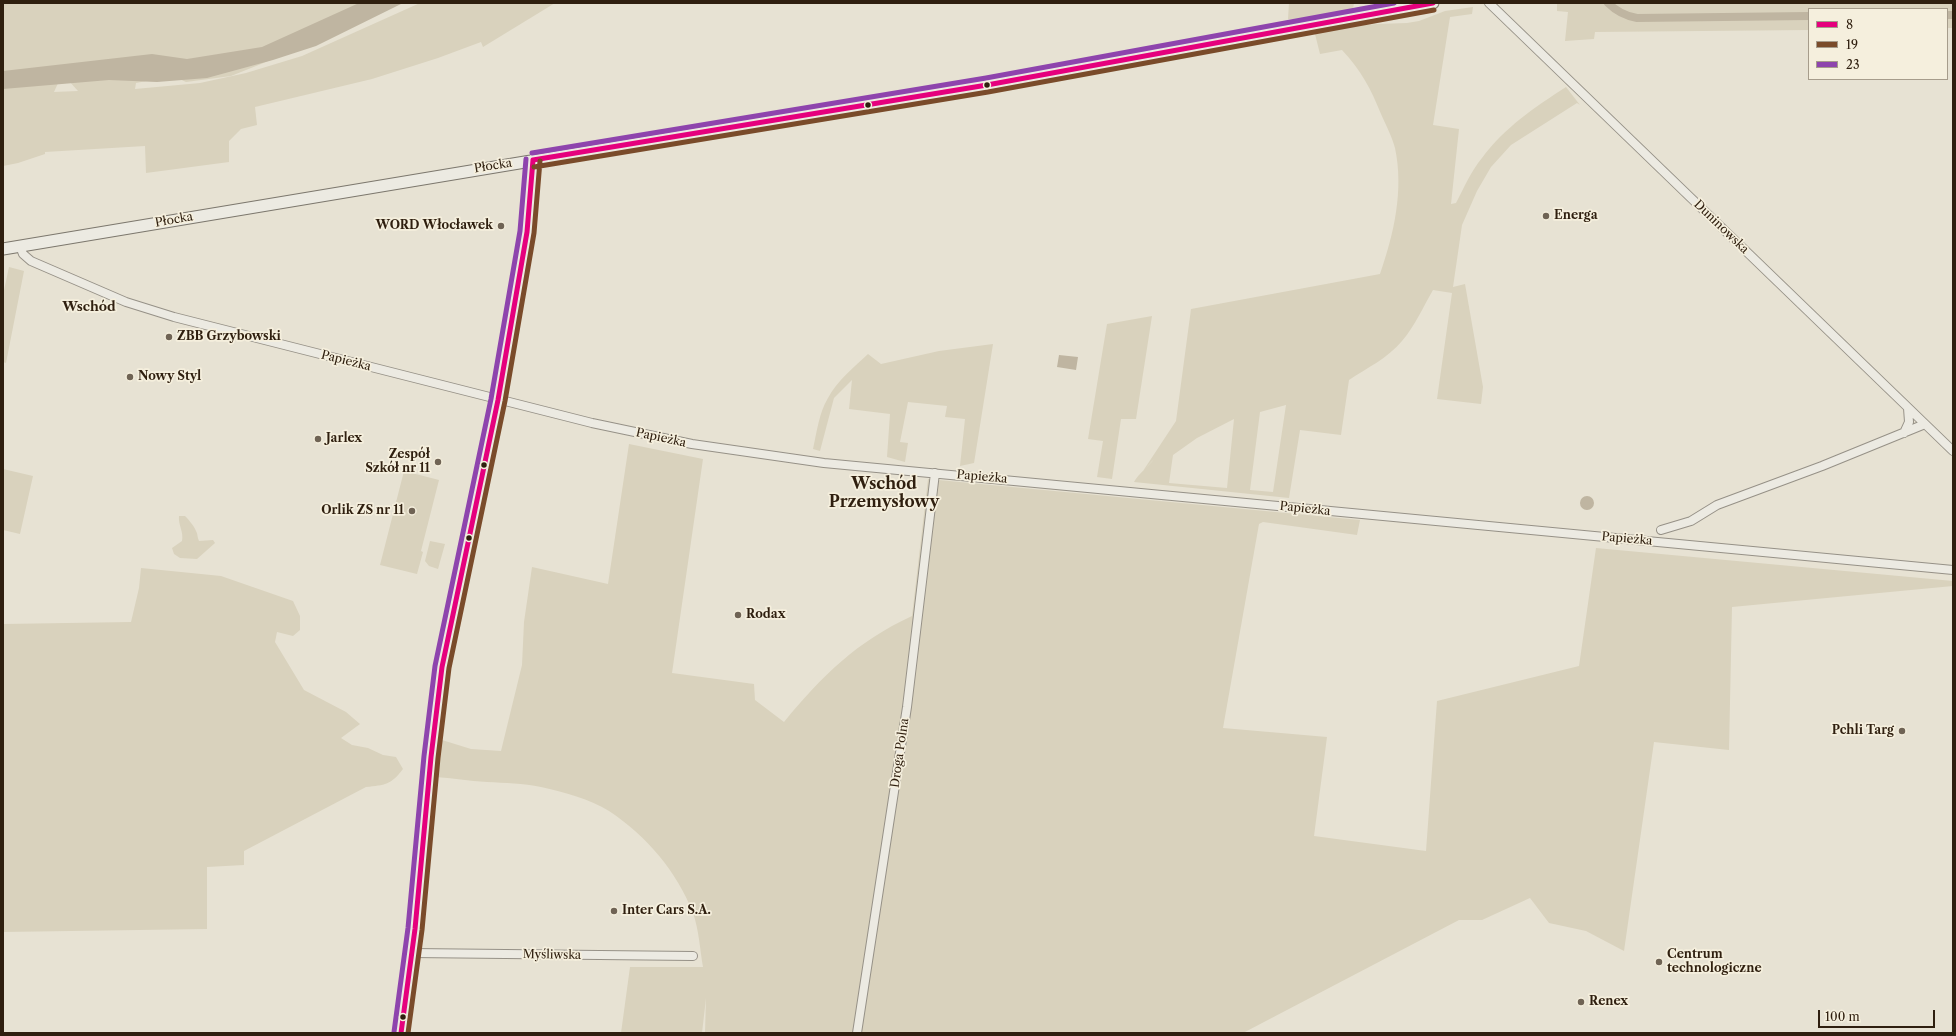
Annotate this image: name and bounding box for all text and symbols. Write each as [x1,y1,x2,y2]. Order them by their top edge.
legend [1808,8,1948,80]
text: 8 [1846,17,1853,32]
text: 19 [1846,37,1858,52]
text: 23 [1846,57,1860,72]
unlabelled marker [982,80,992,90]
unlabelled marker [863,100,873,110]
street label: Płocka [473,156,513,176]
street label: Duninowska [1691,197,1751,257]
place label: Energa [1554,209,1598,223]
street label: Płocka [154,210,194,230]
marker: Energa [1541,211,1551,221]
place label: WORD Włocławek [376,219,493,233]
marker: WORD Włocławek [496,221,506,231]
district label: Wschód [62,299,116,315]
place label: ZBB Grzybowski [177,330,281,344]
marker: ZBB Grzybowski [164,332,174,342]
street label: Papieżka [319,348,373,374]
place label: Nowy Styl [138,370,201,384]
marker: Nowy Styl [125,372,135,382]
street label: Papieżka [635,426,687,450]
place label: Jarlex [326,432,362,446]
marker: Jarlex [313,434,323,444]
place label: Zespół Szkół nr 11 [365,448,430,476]
marker: Zespół Szkół nr 11 [433,457,443,467]
unlabelled marker [479,460,489,470]
street label: Papieżka [956,468,1008,486]
district label: Wschód Przemysłowy [829,474,939,512]
street label: Papieżka [1279,499,1331,519]
place label: Orlik ZS nr 11 [321,504,404,518]
marker: Orlik ZS nr 11 [407,506,417,516]
street label: Papieżka [1601,530,1653,548]
unlabelled marker [464,533,474,543]
place label: Rodax [746,608,786,622]
marker: Rodax [733,610,743,620]
street label: Droga Polna [888,717,912,789]
place label: Pchli Targ [1832,724,1894,738]
marker: Pchli Targ [1897,726,1907,736]
place label: Inter Cars S.A. [622,904,711,918]
marker: Inter Cars S.A. [609,906,619,916]
street label: Myśliwska [523,947,581,963]
place label: Centrum technologiczne [1667,948,1762,976]
marker: Centrum technologiczne [1654,957,1664,967]
place label: Renex [1589,995,1628,1009]
marker: Renex [1576,997,1586,1007]
scale bar [1820,1002,1937,1028]
text: 100 m [1825,1009,1860,1024]
unlabelled marker [398,1012,408,1022]

